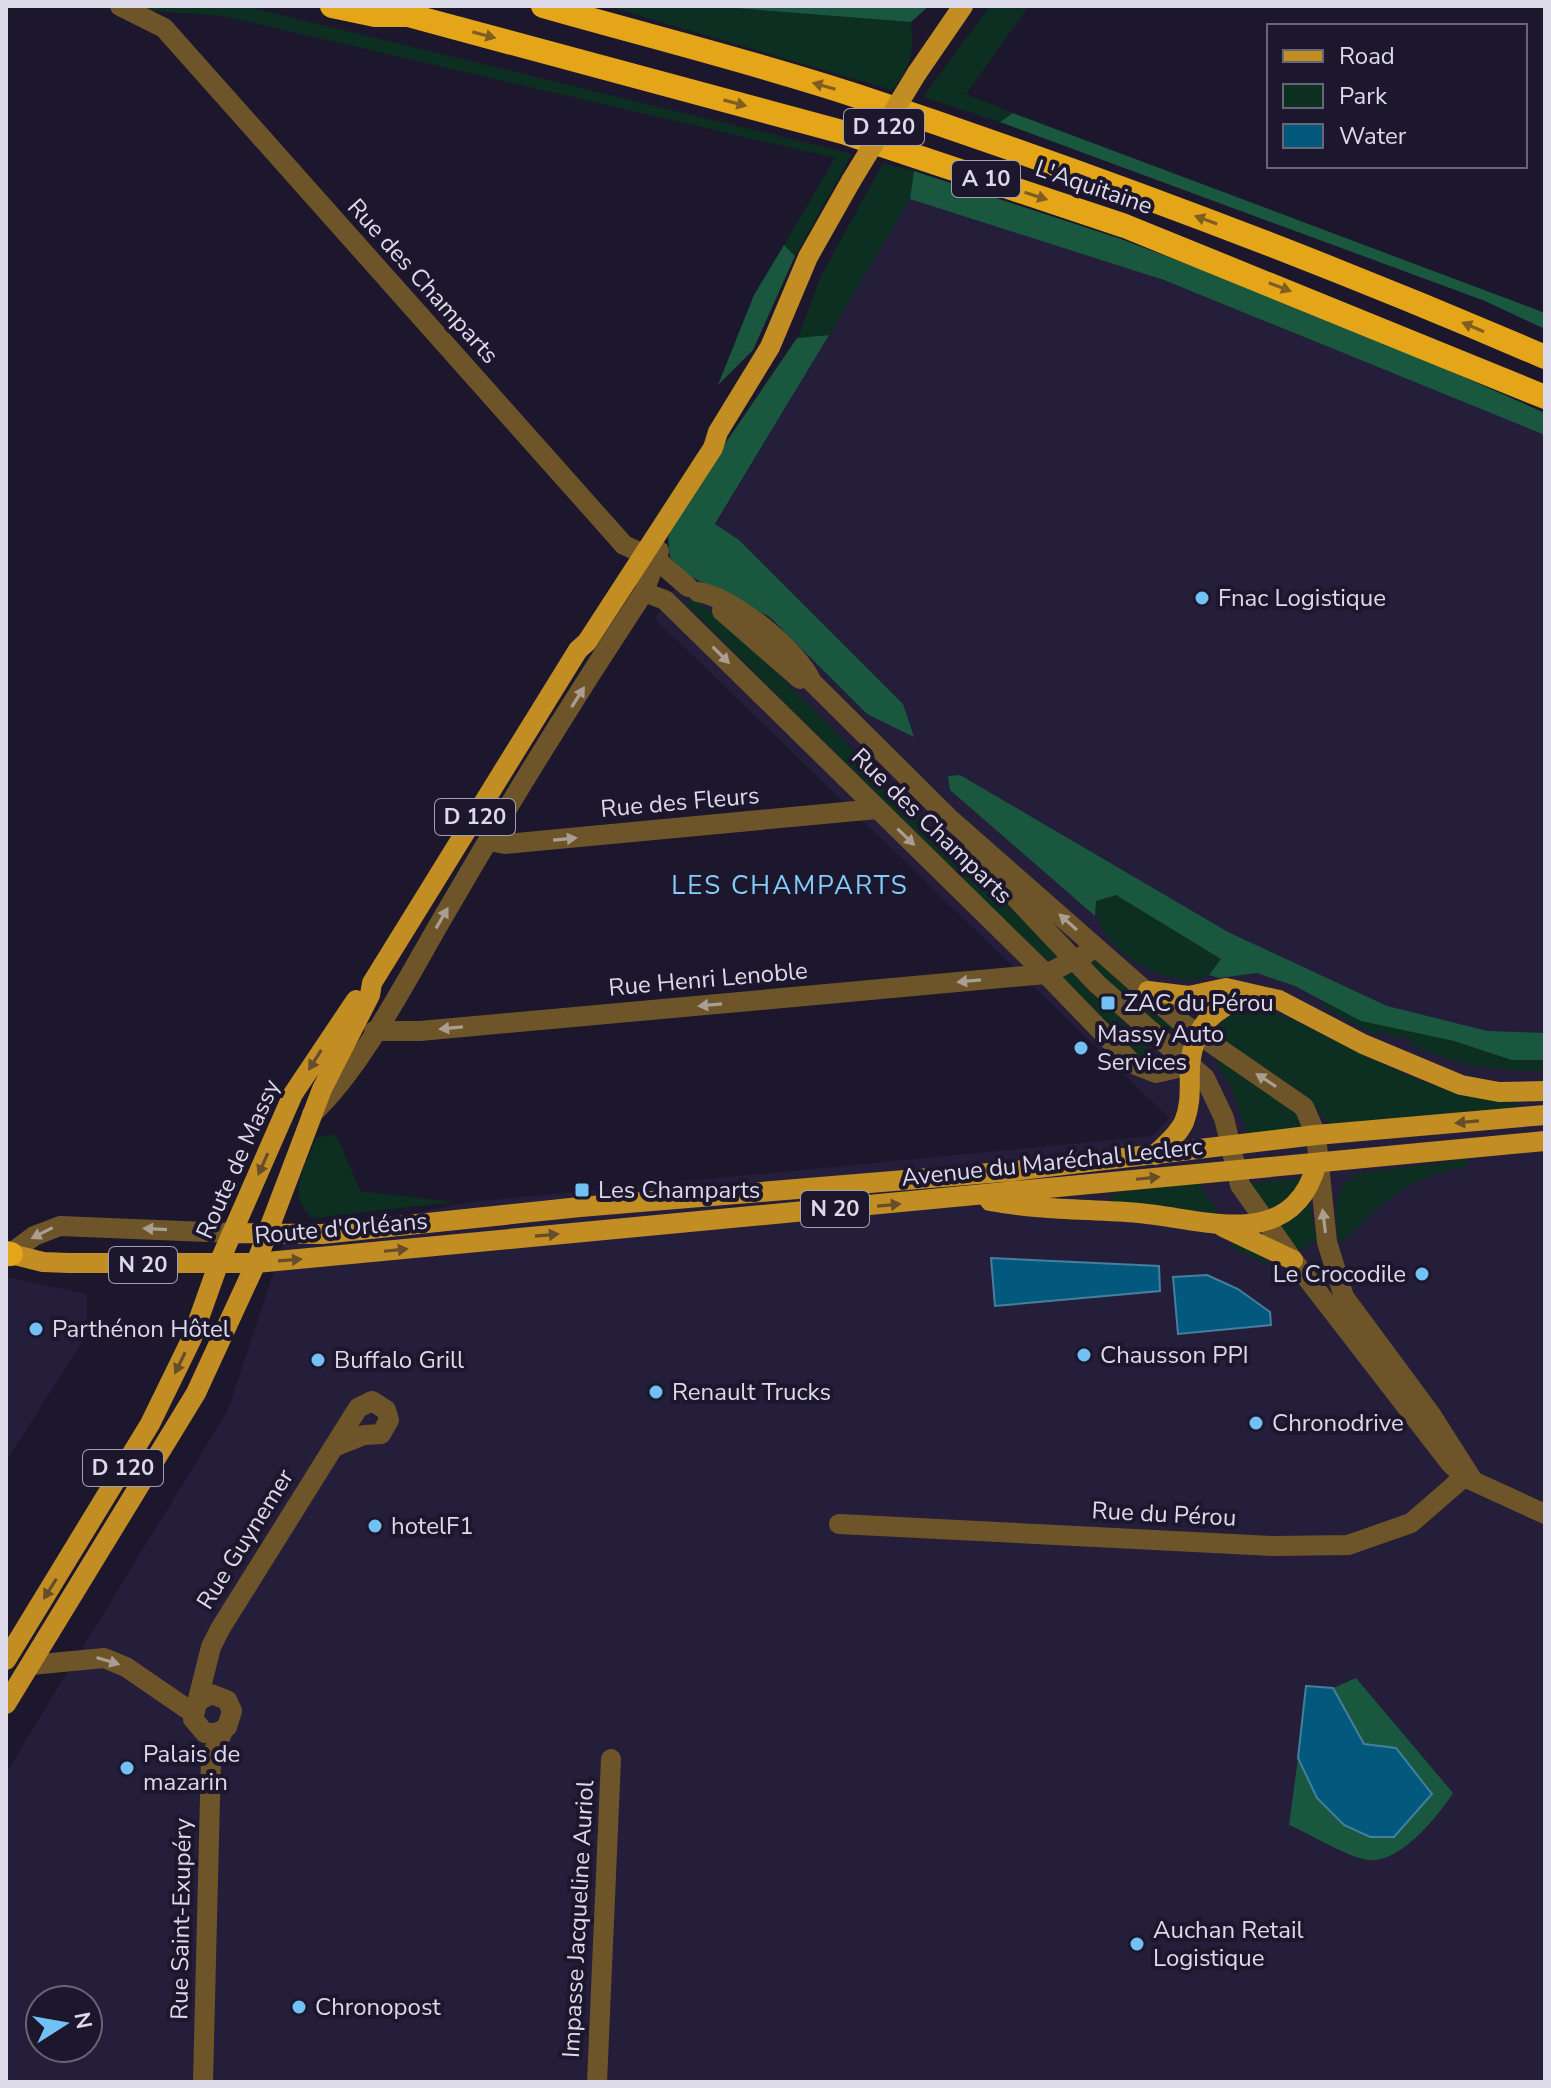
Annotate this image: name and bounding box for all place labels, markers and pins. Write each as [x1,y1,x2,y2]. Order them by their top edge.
place label: Fnac Logistique [1218,582,1386,614]
marker: Fnac Logistique [1193,589,1211,607]
place label: ZAC du Pérou [1124,987,1274,1019]
marker: ZAC du Pérou [1099,994,1117,1012]
place label: Massy Auto Services [1097,1018,1224,1078]
marker: Massy Auto Services [1072,1039,1090,1057]
place label: Les Champarts [598,1174,760,1206]
marker: Les Champarts [573,1181,591,1199]
place label: Le Crocodile [1273,1258,1406,1290]
marker: Le Crocodile [1413,1265,1431,1283]
place label: Parthénon Hôtel [52,1313,230,1345]
marker: Parthénon Hôtel [27,1320,45,1338]
place label: Chausson PPI [1100,1339,1249,1371]
place label: Buffalo Grill [334,1344,464,1376]
marker: Chausson PPI [1075,1346,1093,1364]
marker: Buffalo Grill [309,1351,327,1369]
place label: Renault Trucks [672,1376,831,1408]
marker: Renault Trucks [647,1383,665,1401]
place label: Chronodrive [1272,1407,1404,1439]
marker: Chronodrive [1247,1414,1265,1432]
place label: hotelF1 [391,1510,474,1542]
marker: hotelF1 [366,1517,384,1535]
place label: Palais de mazarin [143,1738,240,1798]
marker: Palais de mazarin [118,1759,136,1777]
place label: Auchan Retail Logistique [1153,1914,1304,1974]
marker: Auchan Retail Logistique [1128,1935,1146,1953]
place label: Chronopost [315,1991,441,2023]
marker: Chronopost [290,1998,308,2016]

